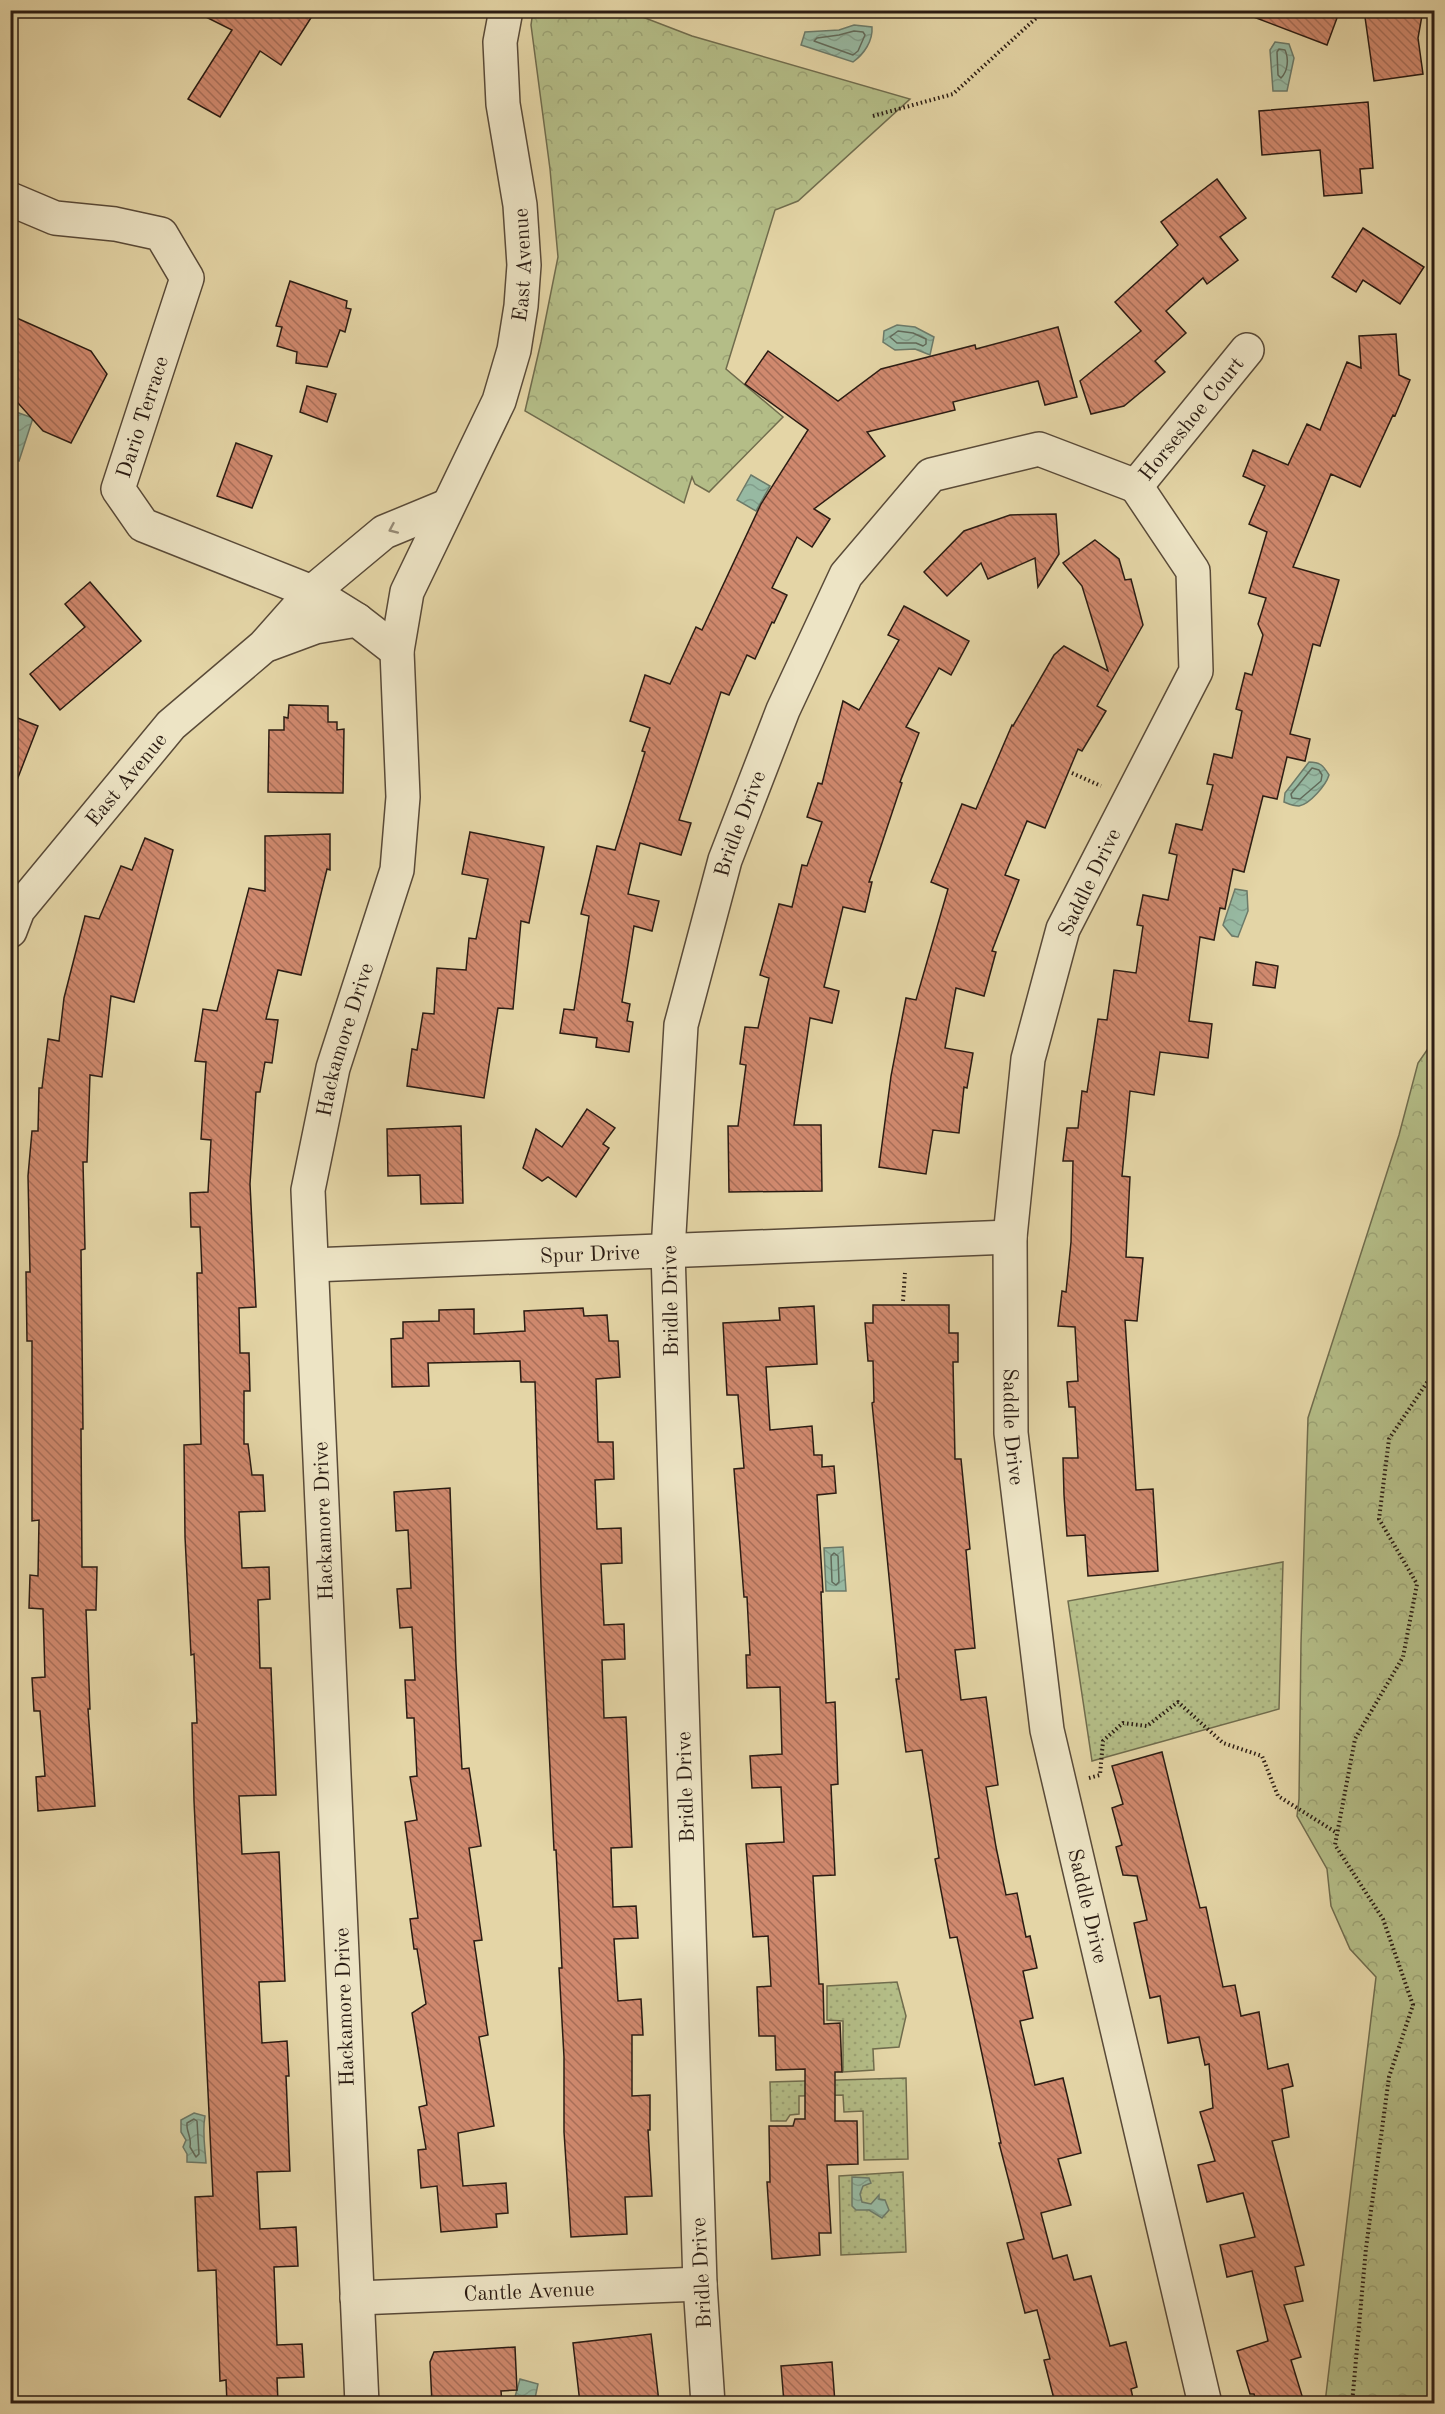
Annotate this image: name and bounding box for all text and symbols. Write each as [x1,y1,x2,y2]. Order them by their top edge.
street label: East Avenue [510,207,536,323]
street label: Dario Terrace [114,354,173,481]
street label: Horseshoe Court [1136,354,1249,485]
one-way arrow [388,522,399,534]
street label: East Avenue [83,730,172,831]
street label: Bridle Drive [712,768,770,879]
street label: Saddle Drive [1055,825,1125,940]
street label: Hackamore Drive [314,961,378,1119]
street label: Spur Drive [539,1243,640,1268]
street label: Bridle Drive [660,1245,683,1357]
street label: Saddle Drive [999,1368,1026,1486]
street label: Hackamore Drive [311,1441,338,1601]
street label: Bridle Drive [674,1731,699,1843]
street label: Saddle Drive [1063,1847,1110,1966]
street label: Hackamore Drive [332,1927,359,2087]
street label: Bridle Drive [689,2217,716,2329]
street label: Cantle Avenue [463,2279,595,2306]

